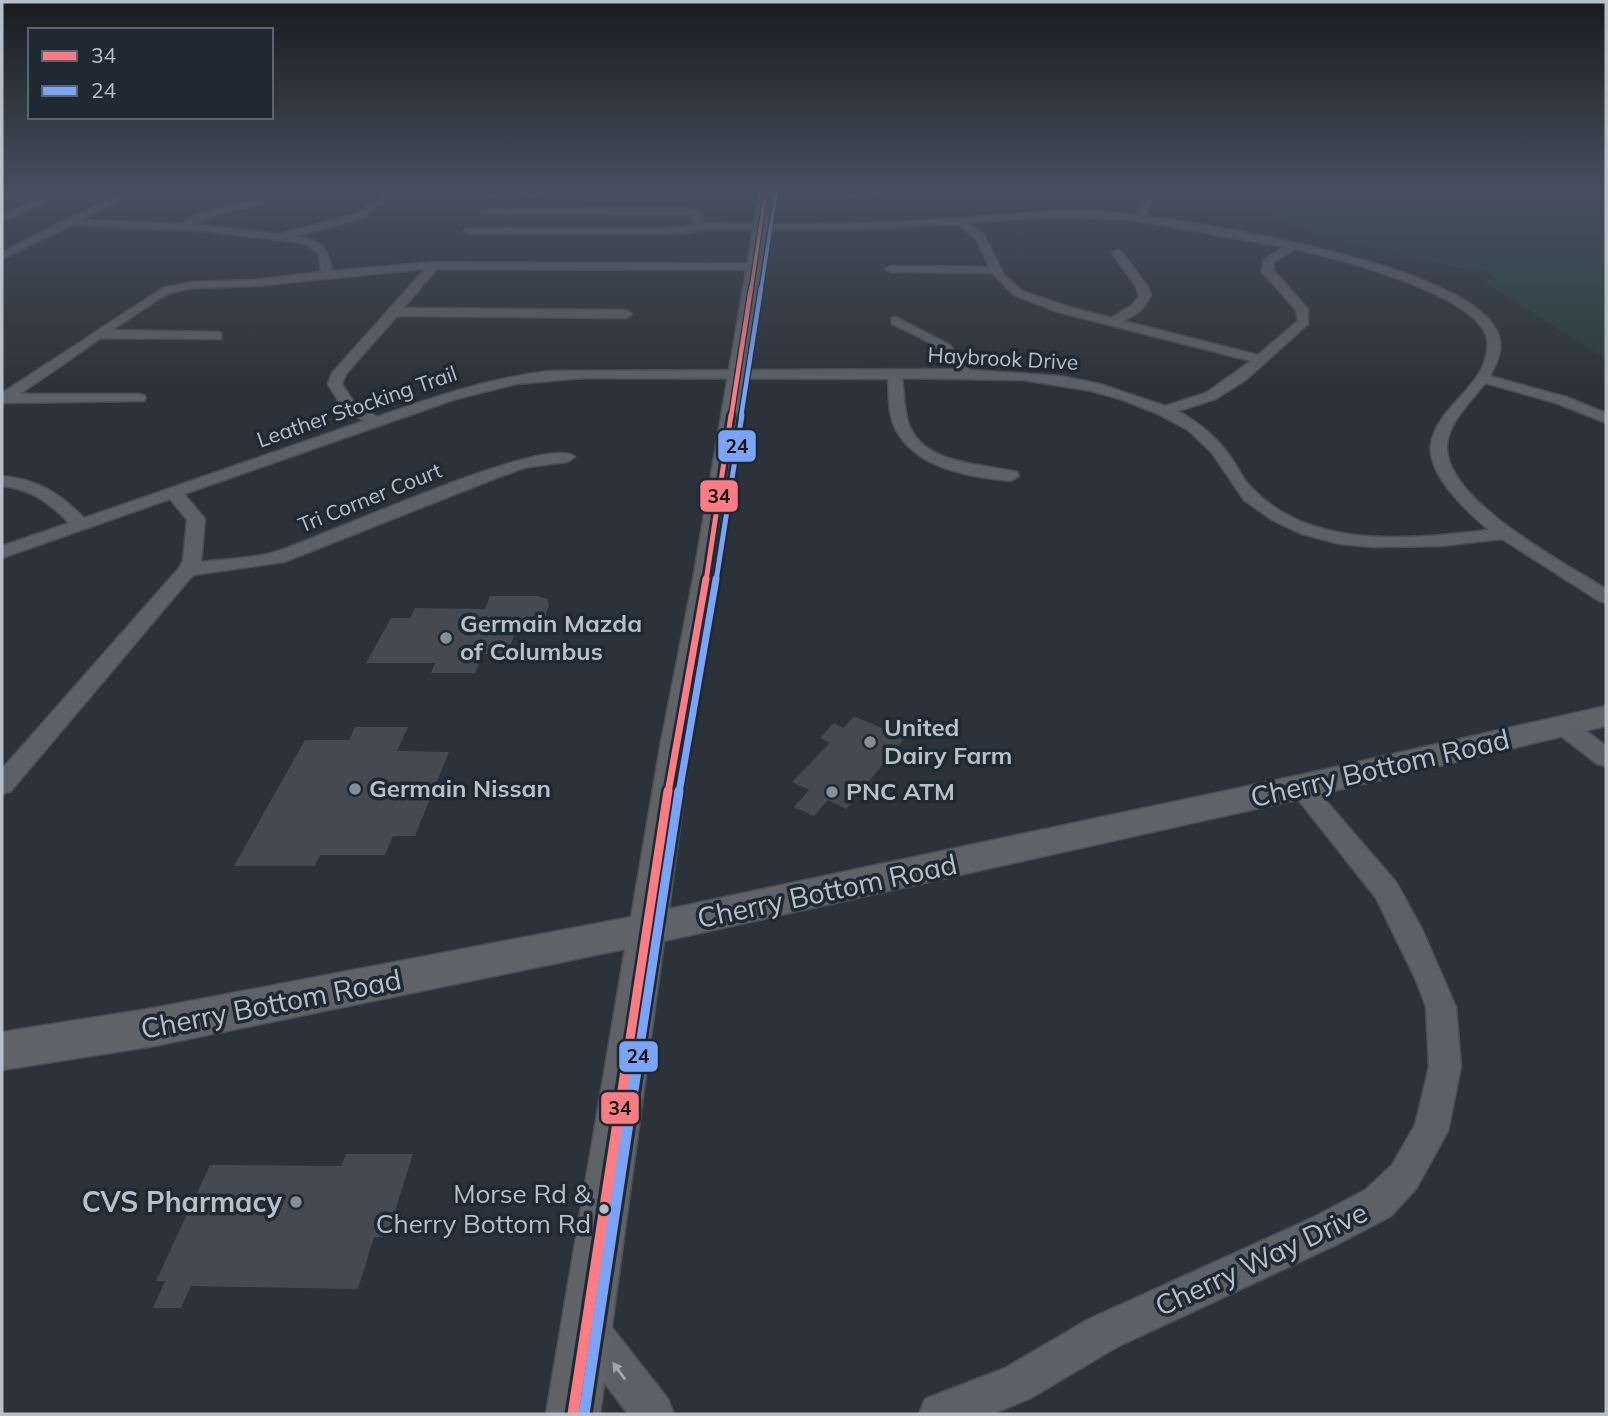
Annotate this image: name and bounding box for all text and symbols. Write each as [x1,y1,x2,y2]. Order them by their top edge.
legend [28,28,273,119]
text: 34 [91,42,117,68]
text: 24 [91,77,117,103]
street label: Haybrook Drive [927,341,1079,375]
street label: Leather Stocking Trail [253,360,460,452]
line badge: 24 [717,429,757,463]
text: 24 [726,434,749,458]
street label: Tri Corner Court [294,456,445,538]
line badge: 34 [699,479,739,513]
text: 34 [708,484,731,508]
place label: Germain Mazda of Columbus [460,608,642,666]
marker: Germain Mazda of Columbus [438,630,454,646]
place label: United Dairy Farm [884,712,1012,770]
street label: Cherry Bottom Road [1247,721,1513,814]
marker: United Dairy Farm [862,734,878,750]
place label: Germain Nissan [369,773,551,803]
place label: PNC ATM [846,776,955,806]
marker: Germain Nissan [347,781,363,797]
marker: PNC ATM [824,784,840,800]
street label: Cherry Bottom Road [694,846,960,935]
street label: Cherry Bottom Road [138,961,404,1046]
line badge: 24 [618,1040,659,1073]
text: 24 [627,1044,650,1068]
line badge: 34 [600,1091,640,1125]
text: 34 [609,1096,632,1120]
place label: Morse Rd & Cherry Bottom Rd [376,1177,592,1240]
place label: CVS Pharmacy [82,1184,283,1219]
marker: CVS Pharmacy [288,1194,304,1210]
street label: Cherry Way Drive [1149,1194,1372,1323]
marker: Morse Rd & Cherry Bottom Rd [597,1202,611,1216]
one-way arrow [613,1362,627,1380]

